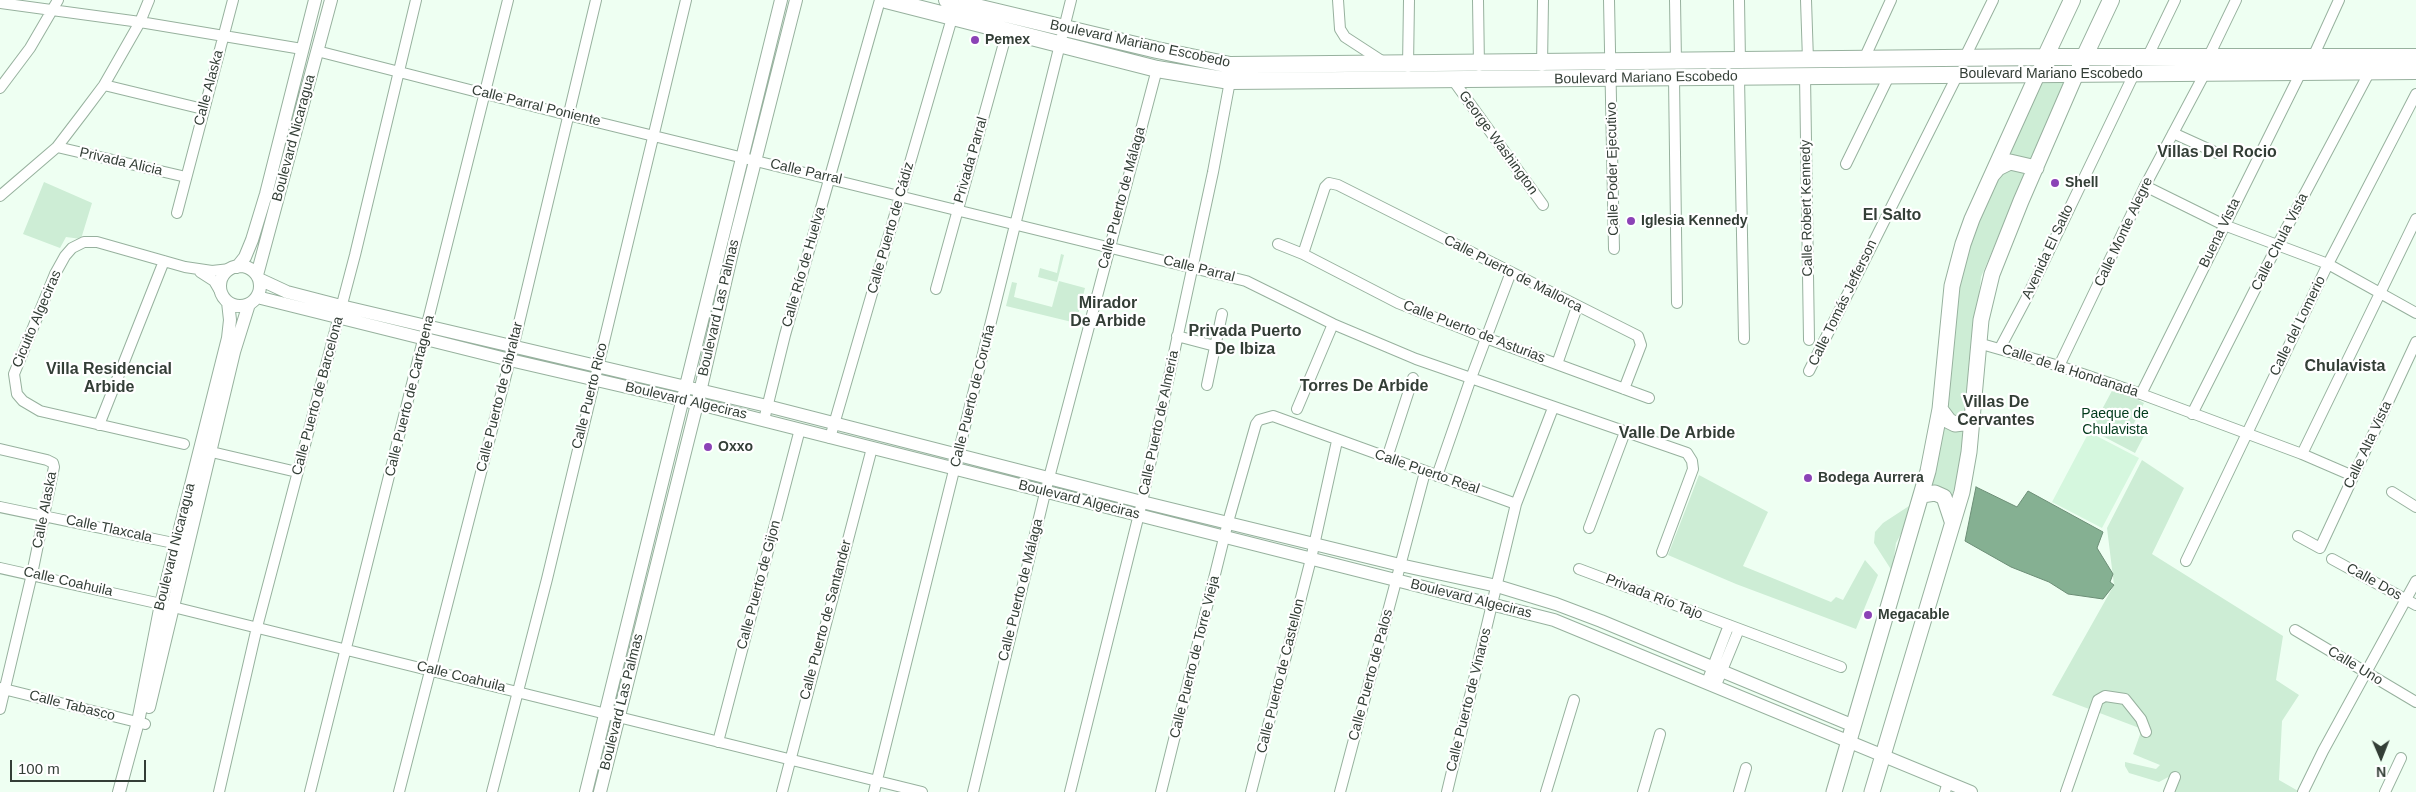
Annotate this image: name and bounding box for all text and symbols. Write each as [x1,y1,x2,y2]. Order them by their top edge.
street label: Boulevard Mariano Escobedo [1048,17,1232,71]
place label: Pemex [985,32,1030,48]
marker: Pemex [969,34,981,46]
street label: Calle Alaska [191,48,227,128]
street label: Boulevard Mariano Escobedo [1959,66,2143,82]
street label: Boulevard Mariano Escobedo [1554,68,1738,88]
street label: Boulevard Nicaragua [269,73,319,203]
street label: Calle Parral Poniente [470,82,602,130]
street label: George Washington [1455,88,1541,198]
street label: Calle Poder Ejecutivo [1603,102,1623,236]
street label: Privada Parral [951,115,991,205]
street label: Calle Puerto de Málaga [1095,125,1149,271]
street label: Calle Robert Kennedy [1797,139,1817,277]
district label: Villas Del Rocio [2157,143,2277,163]
street label: Privada Alicia [78,144,164,180]
street label: Calle Parral [768,156,844,188]
street label: Calle Puerto de Cádiz [864,160,918,296]
street label: Calle Monte Alegre [2091,174,2157,290]
place label: Shell [2065,175,2098,191]
marker: Shell [2049,177,2061,189]
street label: Calle Chula Vista [2248,190,2312,294]
street label: Buena Vista [2196,196,2244,270]
street label: Avenida El Salto [2019,202,2077,302]
street label: Calle Río de Huelva [779,205,829,329]
district label: El Salto [1863,206,1921,226]
place label: Iglesia Kennedy [1641,213,1748,229]
marker: Iglesia Kennedy [1625,215,1637,227]
street label: Calle Puerto de Mallorca [1441,232,1585,316]
street label: Calle Tomás Jefferson [1805,237,1881,369]
street label: Boulevard Las Palmas [695,238,743,378]
street label: Calle Parral [1161,252,1237,286]
street label: Cicuito Algeciras [9,268,65,370]
street label: Calle del Lomerio [2267,273,2329,379]
district label: Mirador De Arbide [1070,294,1146,332]
street label: Calle Puerto de Asturias [1401,297,1547,367]
street label: Calle Puerto de Cartagena [382,314,438,478]
street label: Calle Puerto de Barcelona [289,315,347,477]
street label: Calle Puerto de Gibraltar [473,320,527,474]
district label: Privada Puerto De Ibiza [1189,322,1301,360]
street label: Calle Puerto de Coruña [947,323,999,469]
street label: Calle Puerto Rico [569,341,611,451]
street label: Calle de la Hondanada [2000,341,2140,401]
street label: Calle Puerto de Almeria [1135,349,1183,497]
district label: Chulavista [2305,357,2385,377]
district label: Villa Residencial Arbide [46,360,172,398]
district label: Torres De Arbide [1300,377,1428,397]
street label: Boulevard Algeciras [623,379,749,423]
district label: Villas De Cervantes [1957,393,2035,431]
street label: Calle Alta Vista [2340,399,2396,491]
park label: Paeque de Chulavista [2081,406,2149,438]
district label: Valle De Arbide [1619,424,1735,444]
place label: Oxxo [718,439,753,455]
marker: Oxxo [702,441,714,453]
street label: Calle Puerto Real [1372,446,1482,498]
street label: Calle Alaska [29,470,61,550]
place label: Bodega Aurrera [1818,470,1924,486]
marker: Bodega Aurrera [1802,472,1814,484]
street label: Boulevard Algeciras [1017,477,1141,523]
street label: Boulevard Nicaragua [151,482,199,612]
street label: Calle Tlaxcala [64,512,154,546]
street label: Calle Puerto de Málaga [995,517,1047,663]
street label: Calle Puerto de Gijon [734,519,784,651]
street label: Calle Puerto de Santander [797,538,855,702]
street label: Calle Dos [2343,560,2405,604]
street label: Calle Coahuila [22,564,114,600]
street label: Privada Río Tajo [1603,571,1705,623]
street label: Calle Puerto de Torre Vieja [1167,574,1223,740]
street label: Boulevard Algeciras [1409,576,1533,622]
street label: Calle Puerto de Castellon [1254,597,1308,755]
street label: Calle Puerto de Palos [1345,607,1397,743]
place label: Megacable [1878,607,1950,623]
marker: Megacable [1862,609,1874,621]
street label: Calle Puerto de Vinaros [1443,626,1495,774]
street label: Boulevard Las Palmas [597,632,647,772]
street label: Calle Uno [2324,643,2386,689]
street label: Calle Coahuila [415,658,507,696]
street label: Calle Tabasco [27,687,117,725]
north arrow [2356,732,2406,782]
scale bar [12,750,149,782]
text: 100 m [18,760,60,777]
text: N [2376,764,2386,780]

